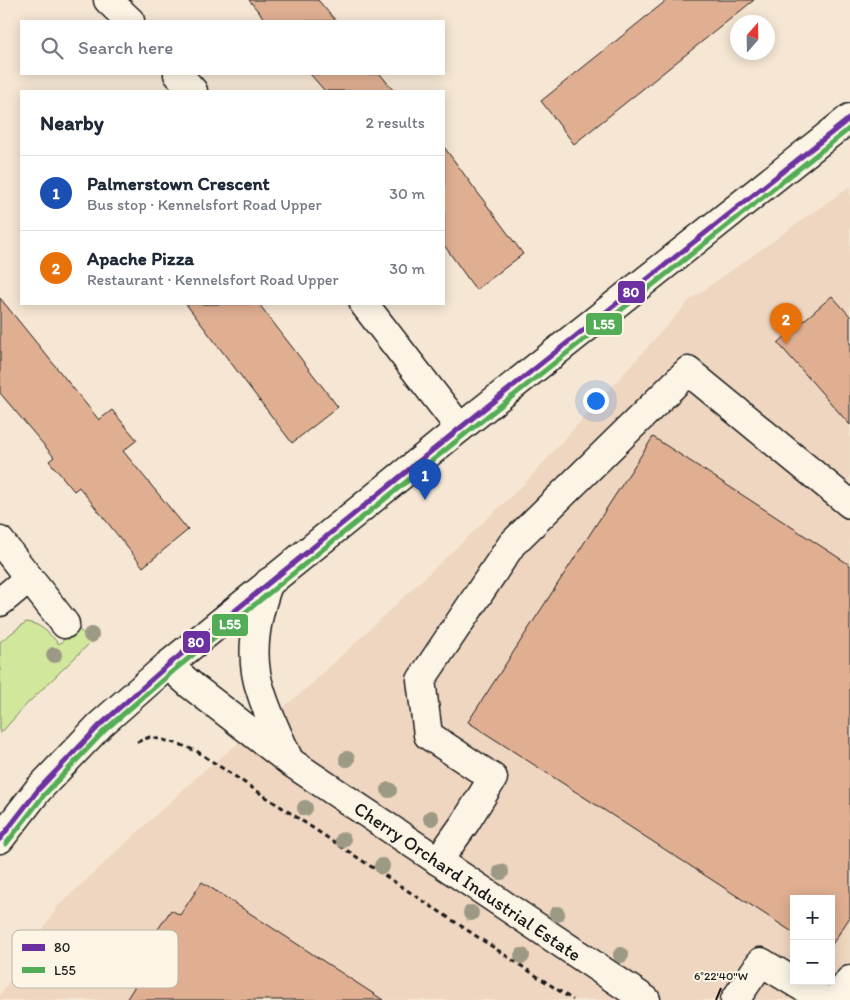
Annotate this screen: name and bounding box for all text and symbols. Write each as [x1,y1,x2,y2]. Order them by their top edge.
north arrow [730,15,775,60]
search box [20,20,445,75]
icon: search [38,34,66,62]
text: Search here [78,36,173,59]
text: Nearby [40,110,104,135]
text: 2 results [365,113,425,132]
text: Palmerstown Crescent [87,172,270,195]
text: 1 [52,184,60,203]
text: 30 m [389,184,425,203]
text: Bus stop · Kennelsfort Road Upper [87,195,321,214]
text: Apache Pizza [87,247,194,270]
text: 2 [52,259,60,278]
text: 30 m [389,259,425,278]
text: Restaurant · Kennelsfort Road Upper [87,270,339,289]
line badge: 80 [617,280,646,304]
text: 80 [623,284,640,301]
pin: 2 [770,303,802,344]
line badge: L55 [585,312,623,336]
text: L55 [593,316,616,333]
your location [583,388,609,414]
pin: 1 [409,459,441,500]
line badge: L55 [211,613,249,637]
text: L55 [219,616,242,633]
line badge: 80 [182,630,211,654]
text: 80 [188,634,205,651]
street label: Cherry Orchard Industrial Estate [350,797,586,966]
map controls [790,895,835,985]
button: + [790,895,835,940]
legend [12,930,178,988]
text: 80 [54,939,70,956]
button: − [790,940,835,985]
text: L55 [54,962,76,979]
text: 6°22'40"W [694,969,748,983]

